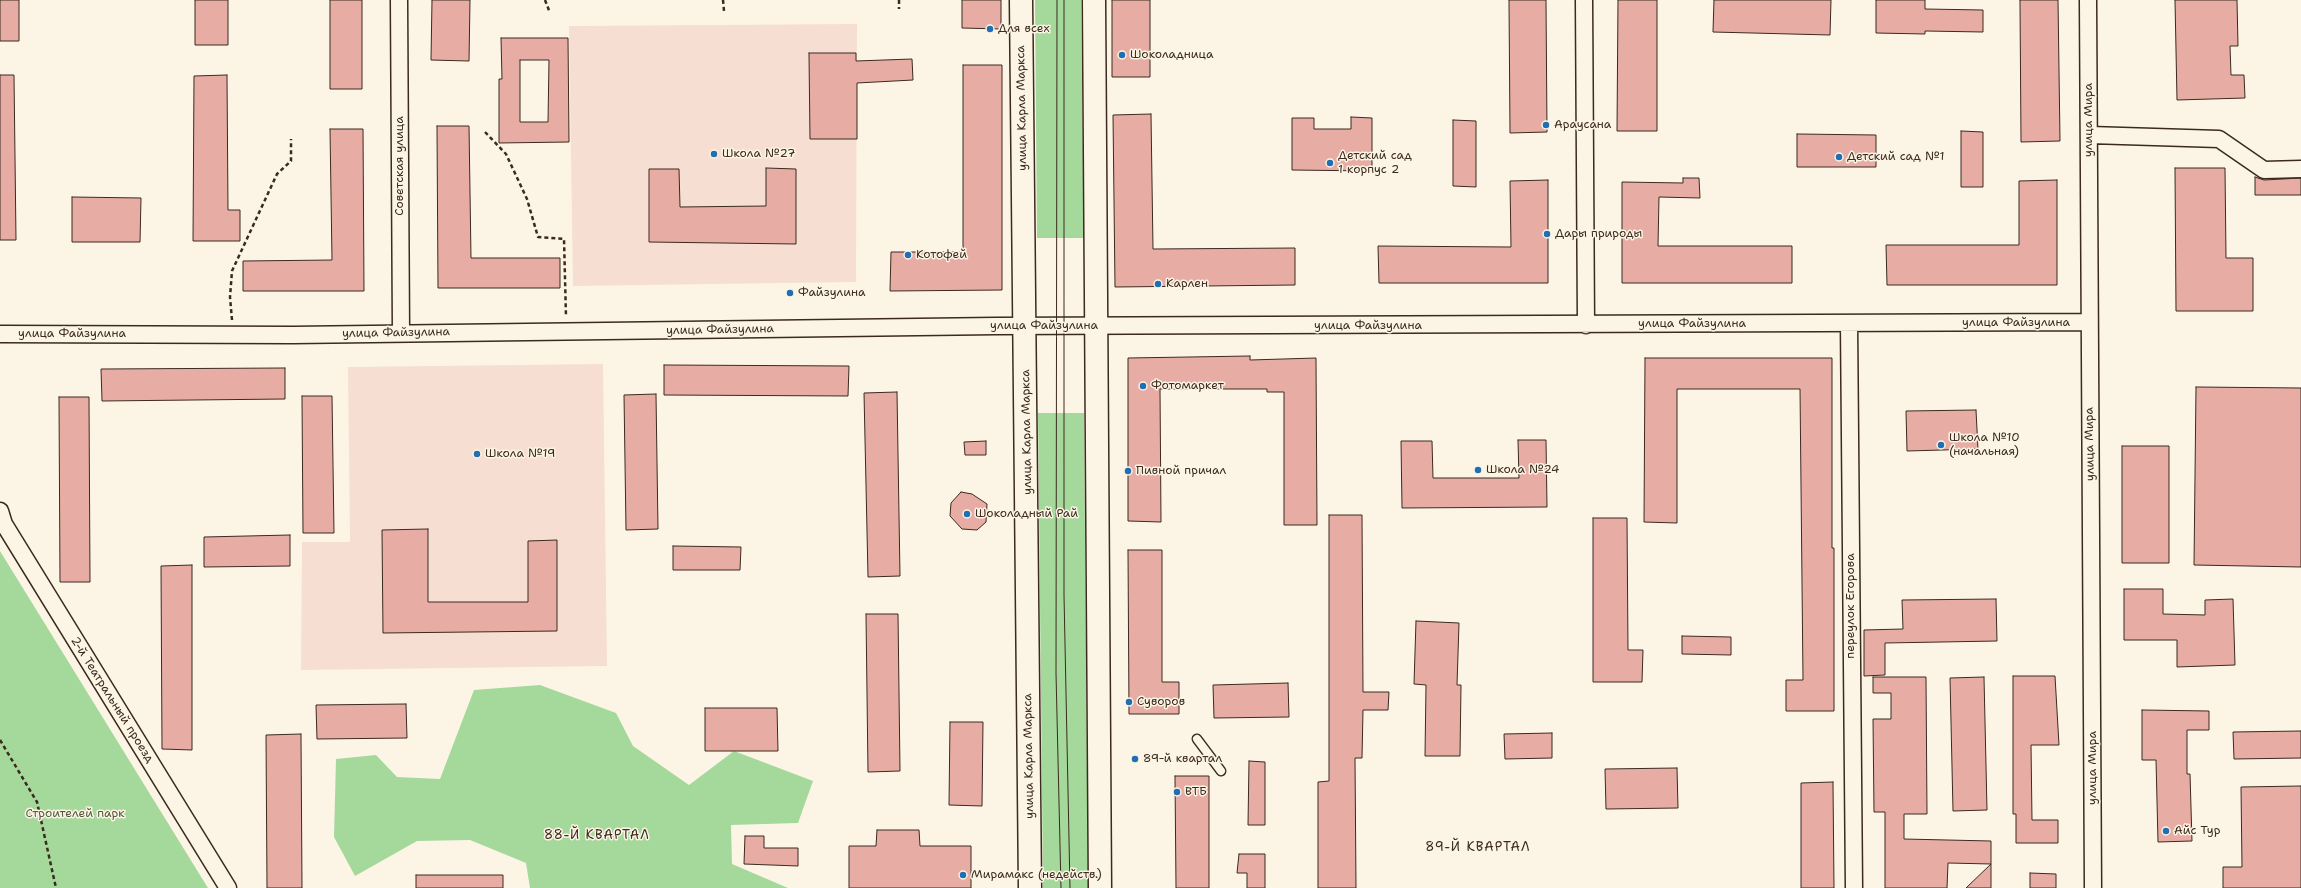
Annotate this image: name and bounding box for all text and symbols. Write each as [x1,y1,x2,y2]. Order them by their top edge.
place label: Для всех [998,22,1050,36]
marker: Для всех [985,24,995,34]
street label: улица Карла Маркса [1014,45,1030,171]
place label: Шоколадница [1130,48,1213,62]
marker: Шоколадница [1117,50,1127,60]
street label: улица Мира [2082,83,2096,157]
street label: Советская улица [393,116,407,216]
place label: Араусана [1554,118,1611,132]
marker: Араусана [1541,120,1551,130]
place label: Школа №27 [722,147,795,161]
marker: Школа №27 [709,149,719,159]
place label: Детский сад 1 корпус 2 [1338,149,1412,177]
place label: Детский сад №1 [1847,150,1945,164]
marker: Детский сад №1 [1834,152,1844,162]
marker: Детский сад 1 корпус 2 [1325,158,1335,168]
place label: Дары природы [1555,227,1642,241]
marker: Дары природы [1542,229,1552,239]
place label: Котофей [916,248,967,262]
marker: Котофей [903,250,913,260]
place label: Карлен [1166,277,1208,291]
marker: Карлен [1153,279,1163,289]
place label: Файзулина [798,286,865,300]
marker: Файзулина [785,288,795,298]
street label: улица Файзулина [1962,316,2070,330]
street label: улица Файзулина [1638,317,1746,331]
street label: улица Файзулина [990,319,1098,333]
street label: улица Файзулина [1314,319,1422,333]
street label: улица Файзулина [666,322,774,338]
street label: улица Файзулина [342,325,450,341]
street label: улица Файзулина [18,327,126,341]
street label: улица Карла Маркса [1019,369,1035,495]
place label: Фотомаркет [1151,379,1224,393]
marker: Фотомаркет [1138,381,1148,391]
street label: улица Мира [2082,407,2098,481]
place label: Школа №10 (начальная) [1949,431,2020,459]
marker: Школа №10 (начальная) [1936,440,1946,450]
place label: Школа №19 [485,447,555,461]
marker: Школа №19 [472,449,482,459]
place label: Школа №24 [1486,463,1559,477]
place label: Пивной причал [1136,464,1226,478]
marker: Школа №24 [1473,465,1483,475]
marker: Пивной причал [1123,466,1133,476]
place label: Шоколадный Рай [975,507,1078,521]
marker: Шоколадный Рай [962,509,972,519]
street label: переулок Егорова [1844,553,1858,659]
street label: 2-й Театральный проезд [67,634,157,766]
street label: улица Карла Маркса [1021,693,1037,819]
place label: Суворов [1137,695,1185,709]
marker: Суворов [1124,697,1134,707]
street label: улица Мира [2086,731,2100,805]
place label: 89-й квартал [1143,752,1222,766]
marker: 89-й квартал [1130,754,1140,764]
place label: ВТБ [1185,785,1207,799]
marker: ВТБ [1172,787,1182,797]
park label: Строителей парк [25,807,125,821]
place label: Айс Тур [2174,824,2220,838]
marker: Айс Тур [2161,826,2171,836]
district label: 88-Й КВАРТАЛ [544,828,650,844]
district label: 89-Й КВАРТАЛ [1425,840,1531,856]
place label: Мирамакс (недейств.) [971,868,1102,882]
marker: Мирамакс (недейств.) [958,870,968,880]

